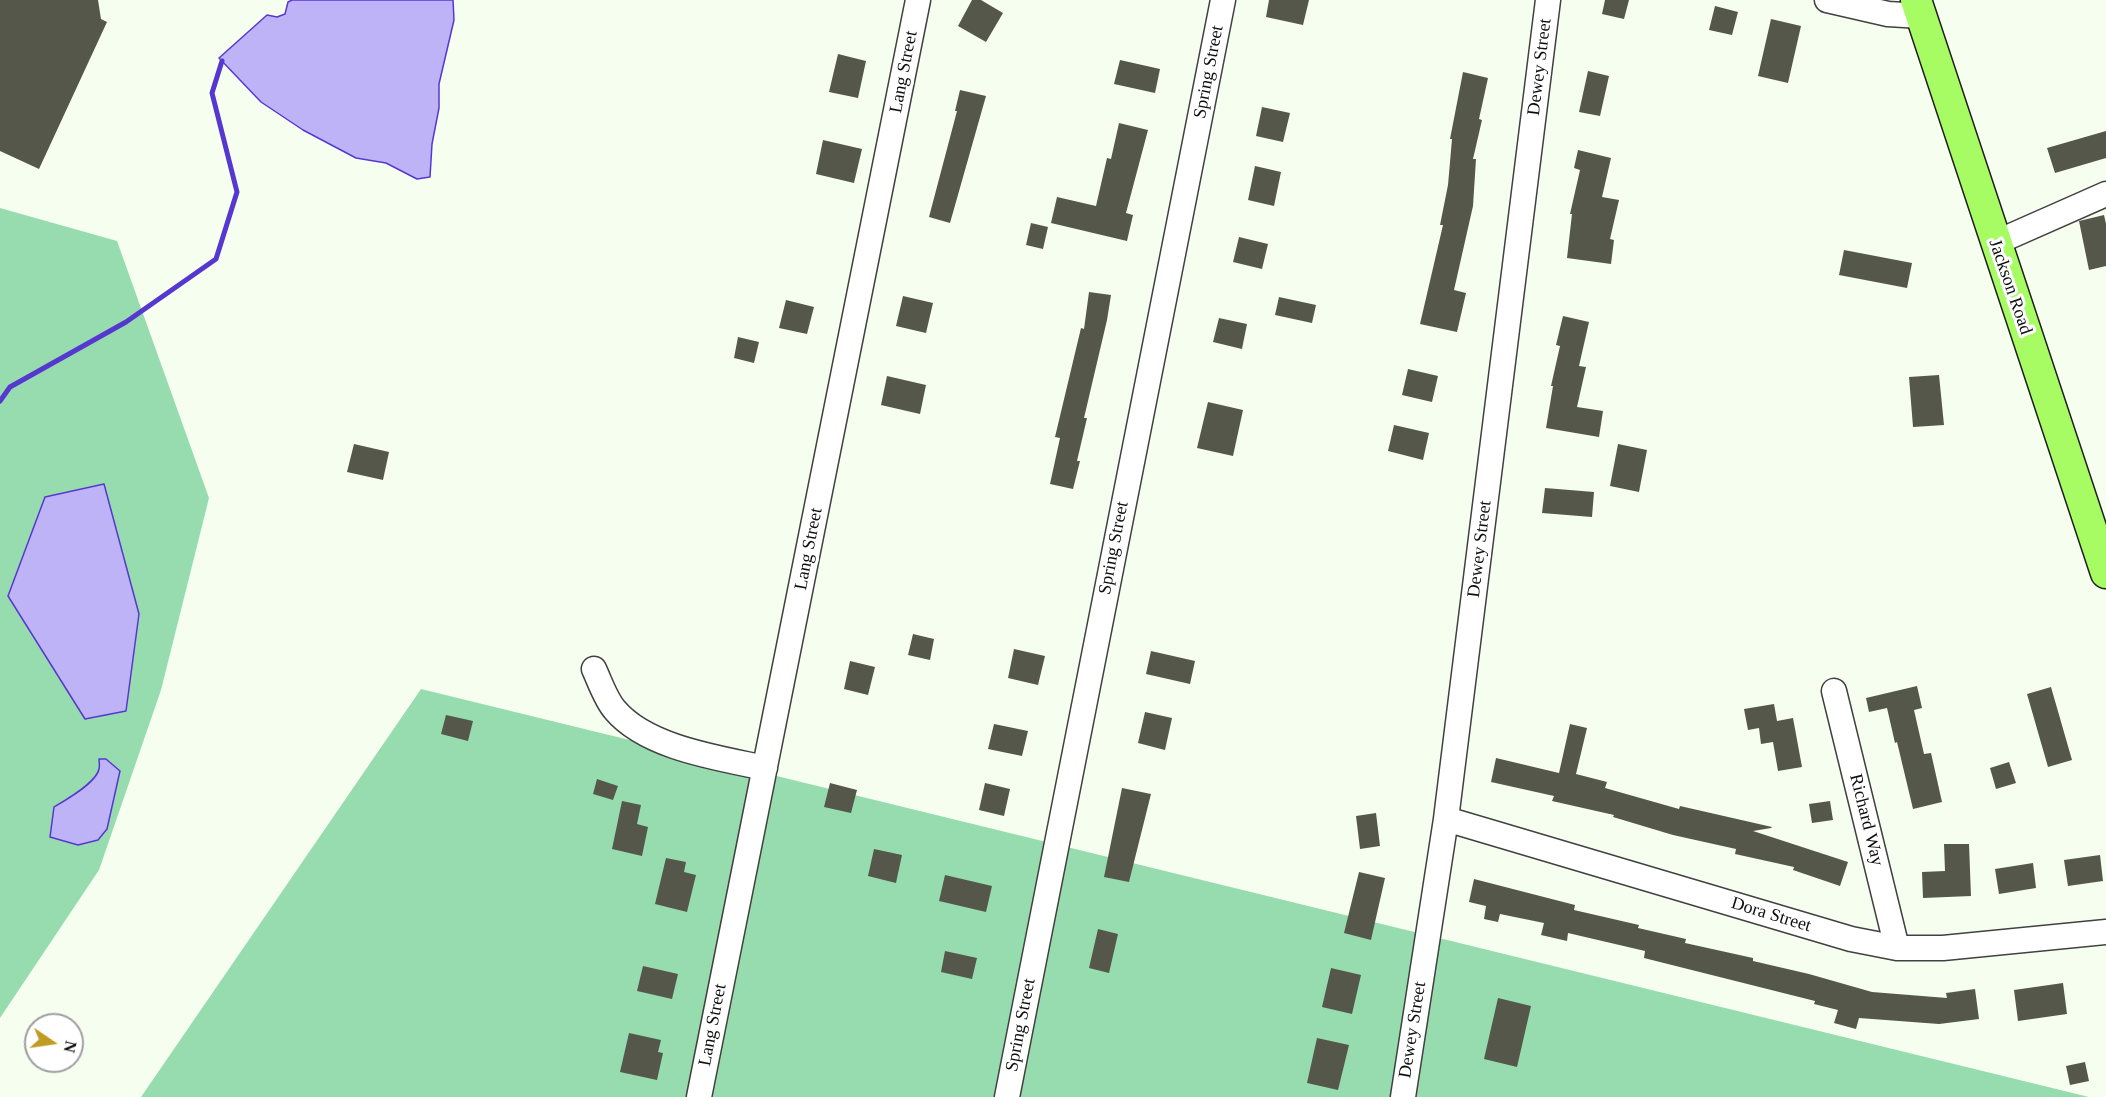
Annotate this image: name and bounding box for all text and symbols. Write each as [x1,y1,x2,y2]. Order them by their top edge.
street label: Dewey Street [1523,17,1557,117]
street label: Spring Street [1189,24,1229,120]
street label: Lang Street [885,29,923,115]
street label: Jackson Road [1984,236,2036,338]
street label: Dewey Street [1463,499,1497,599]
street label: Spring Street [1094,500,1134,596]
street label: Lang Street [790,506,828,592]
street label: Richard Way [1844,772,1888,868]
street label: Dora Street [1728,893,1814,937]
street label: Spring Street [1001,977,1041,1073]
street label: Dewey Street [1395,980,1431,1080]
street label: Lang Street [694,982,732,1068]
north arrow [24,1013,84,1073]
text: N [60,1039,80,1054]

